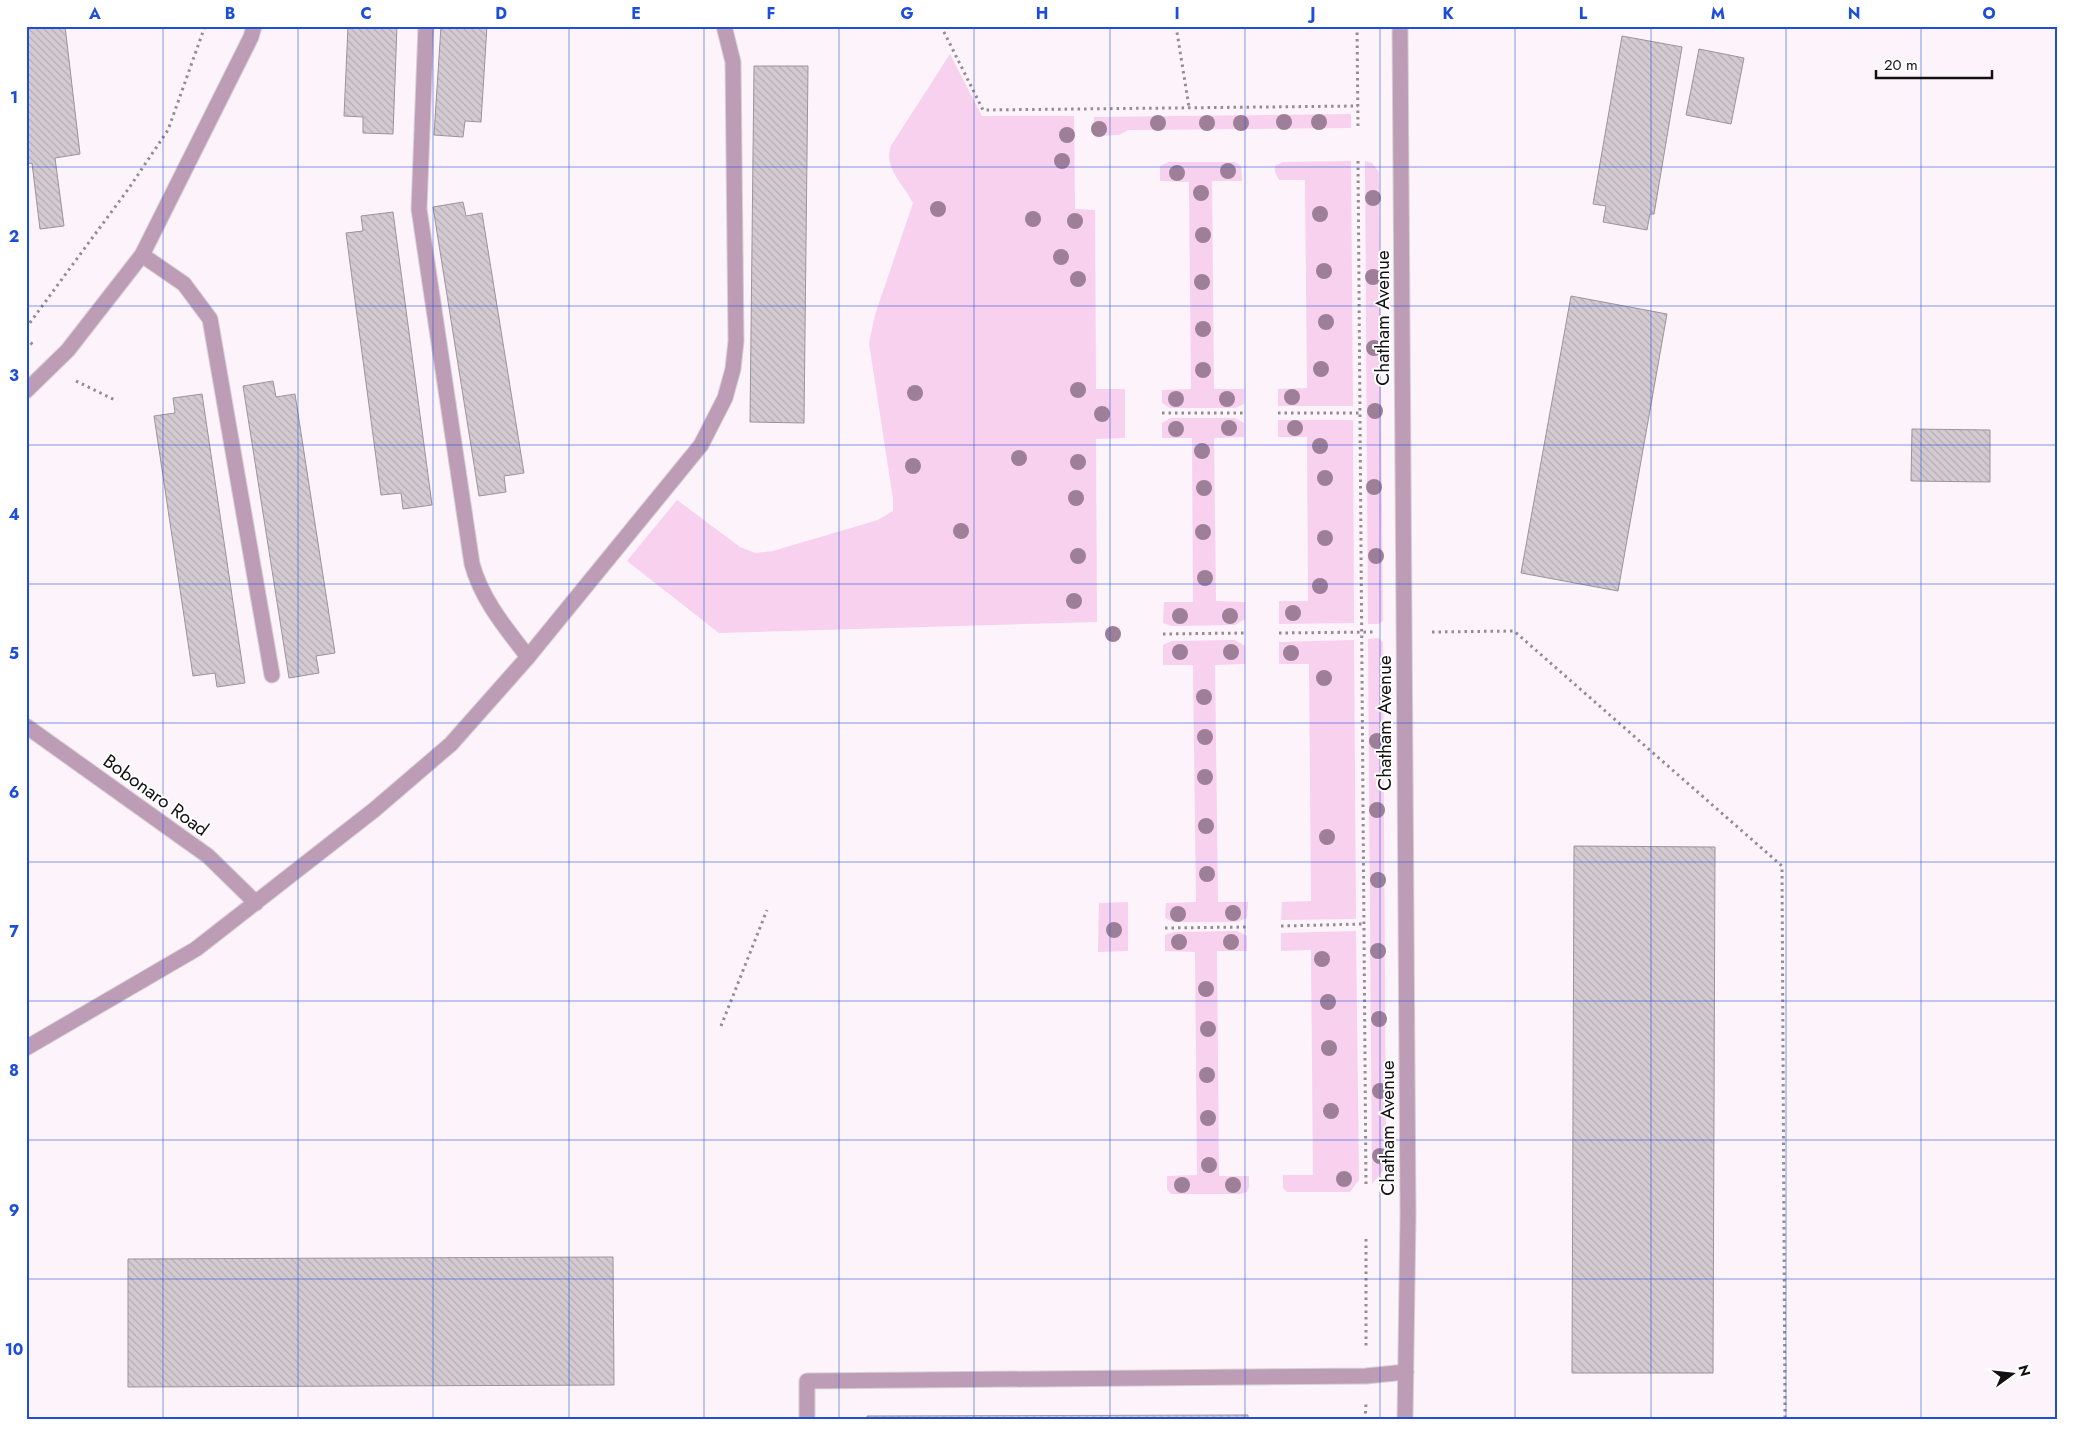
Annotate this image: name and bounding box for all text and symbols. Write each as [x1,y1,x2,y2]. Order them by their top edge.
text: A [88,2,101,25]
text: B [225,2,235,25]
text: C [360,2,372,25]
text: D [495,2,507,25]
text: E [631,2,641,25]
text: F [767,2,775,25]
text: G [900,2,914,25]
text: H [1036,2,1048,25]
text: I [1174,2,1180,25]
text: J [1307,2,1316,25]
text: K [1442,2,1454,25]
text: L [1579,2,1588,25]
text: M [1711,2,1725,25]
text: N [1848,2,1860,25]
text: O [1982,2,1996,25]
scale bar [1876,48,1993,80]
text: 20 m [1884,54,1918,76]
text: 1 [10,86,18,109]
text: 2 [9,225,19,248]
street label: Chatham Avenue [1369,250,1396,386]
text: 3 [9,364,19,387]
text: 4 [8,503,20,526]
text: 5 [9,642,19,665]
street label: Chatham Avenue [1371,655,1398,791]
street label: Bobonaro Road [98,747,214,843]
text: 6 [9,781,19,804]
text: 7 [9,920,19,943]
text: 8 [9,1059,19,1082]
street label: Chatham Avenue [1374,1060,1401,1196]
text: 9 [9,1199,19,1222]
text: 10 [5,1338,23,1361]
north arrow [1986,1348,2036,1398]
text: N [2013,1363,2036,1379]

